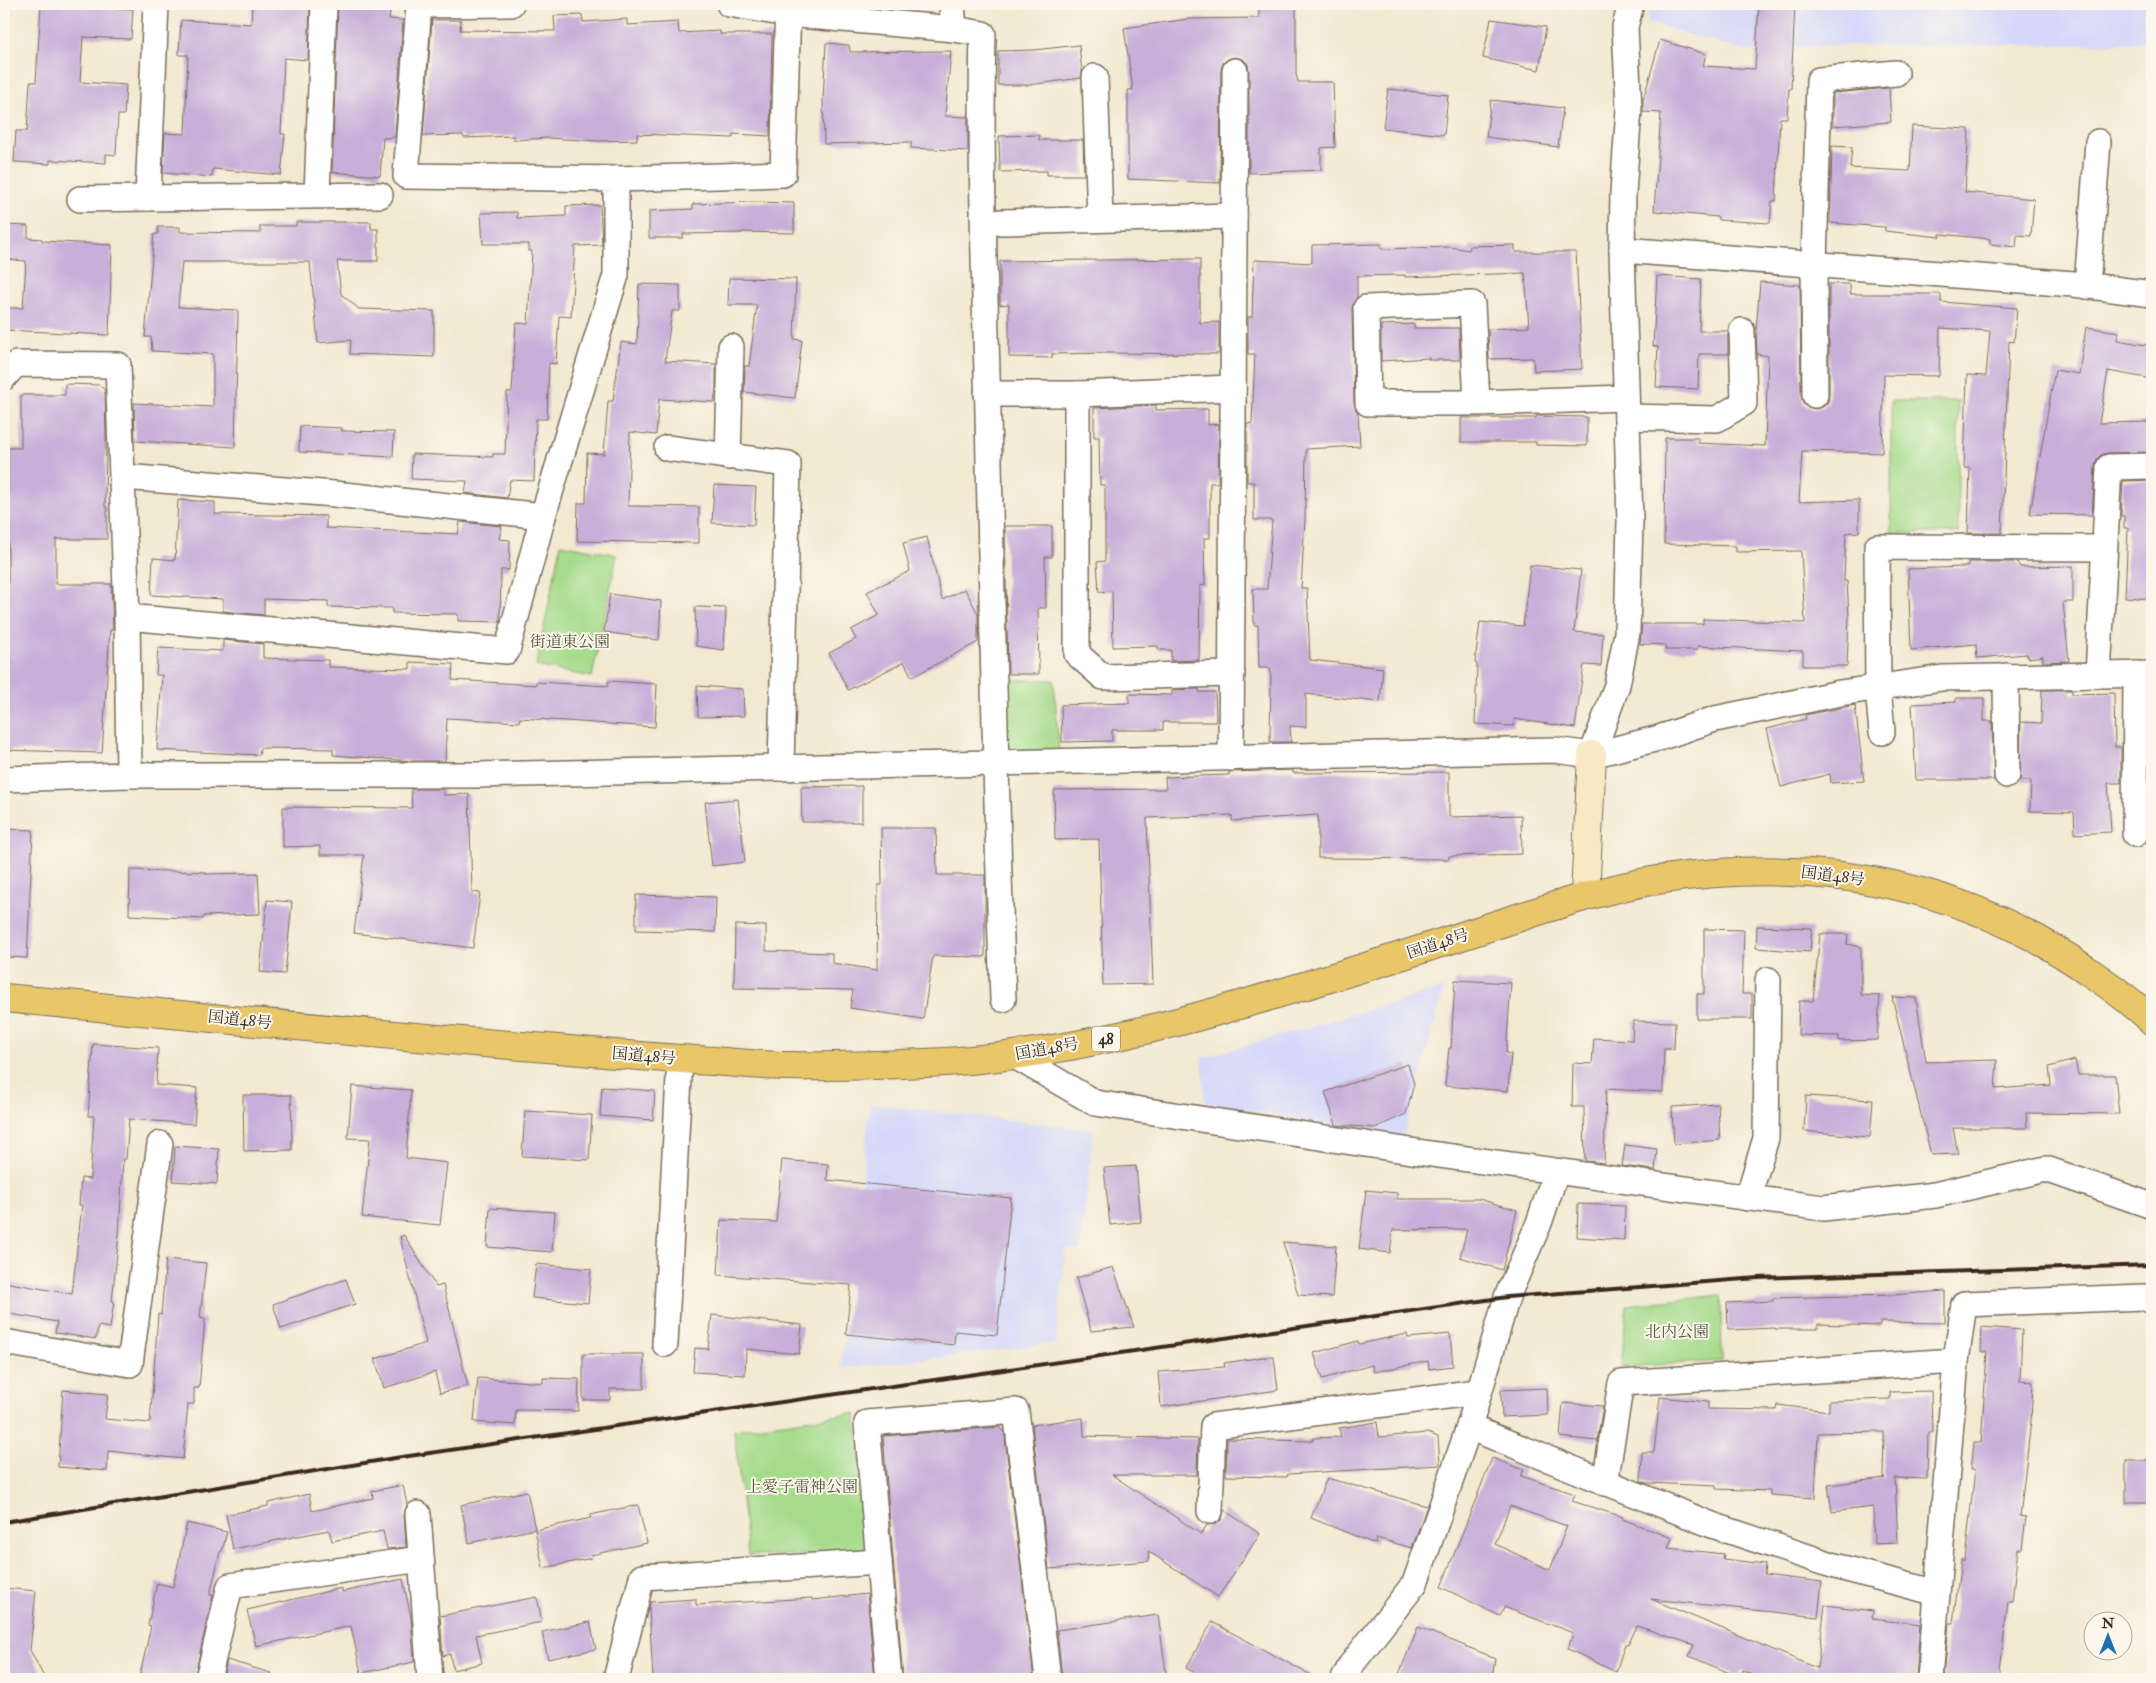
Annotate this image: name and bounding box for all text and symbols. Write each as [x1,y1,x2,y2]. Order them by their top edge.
park label: 街道東公園 [530,632,610,652]
street label: 国道48号 [1800,862,1866,890]
street label: 国道48号 [1404,925,1472,963]
street label: 国道48号 [207,1007,273,1033]
road number: 48 [1092,1026,1120,1052]
street label: 国道48号 [1014,1034,1080,1064]
street label: 国道48号 [611,1043,677,1069]
park label: 北内公園 [1645,1322,1709,1342]
park label: 上愛子雷神公園 [746,1477,858,1497]
north arrow [2084,1610,2134,1660]
text: N [2101,1615,2115,1632]

